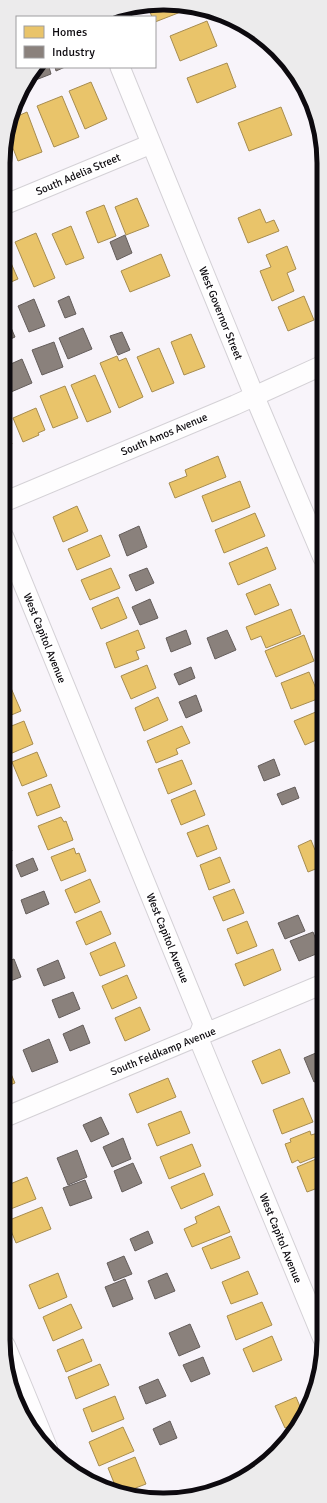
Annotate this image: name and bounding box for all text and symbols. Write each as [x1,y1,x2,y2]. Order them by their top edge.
legend [16,16,156,68]
text: Homes [52,25,87,40]
text: Industry [52,45,95,60]
street label: South Adelia Street [34,151,123,198]
street label: West Governor Street [196,265,245,362]
street label: South Amos Avenue [119,410,210,459]
street label: West Capitol Avenue [21,591,69,685]
street label: West Capitol Avenue [144,891,192,985]
street label: South Feldkamp Avenue [109,1024,218,1079]
street label: West Capitol Avenue [257,1191,305,1285]

